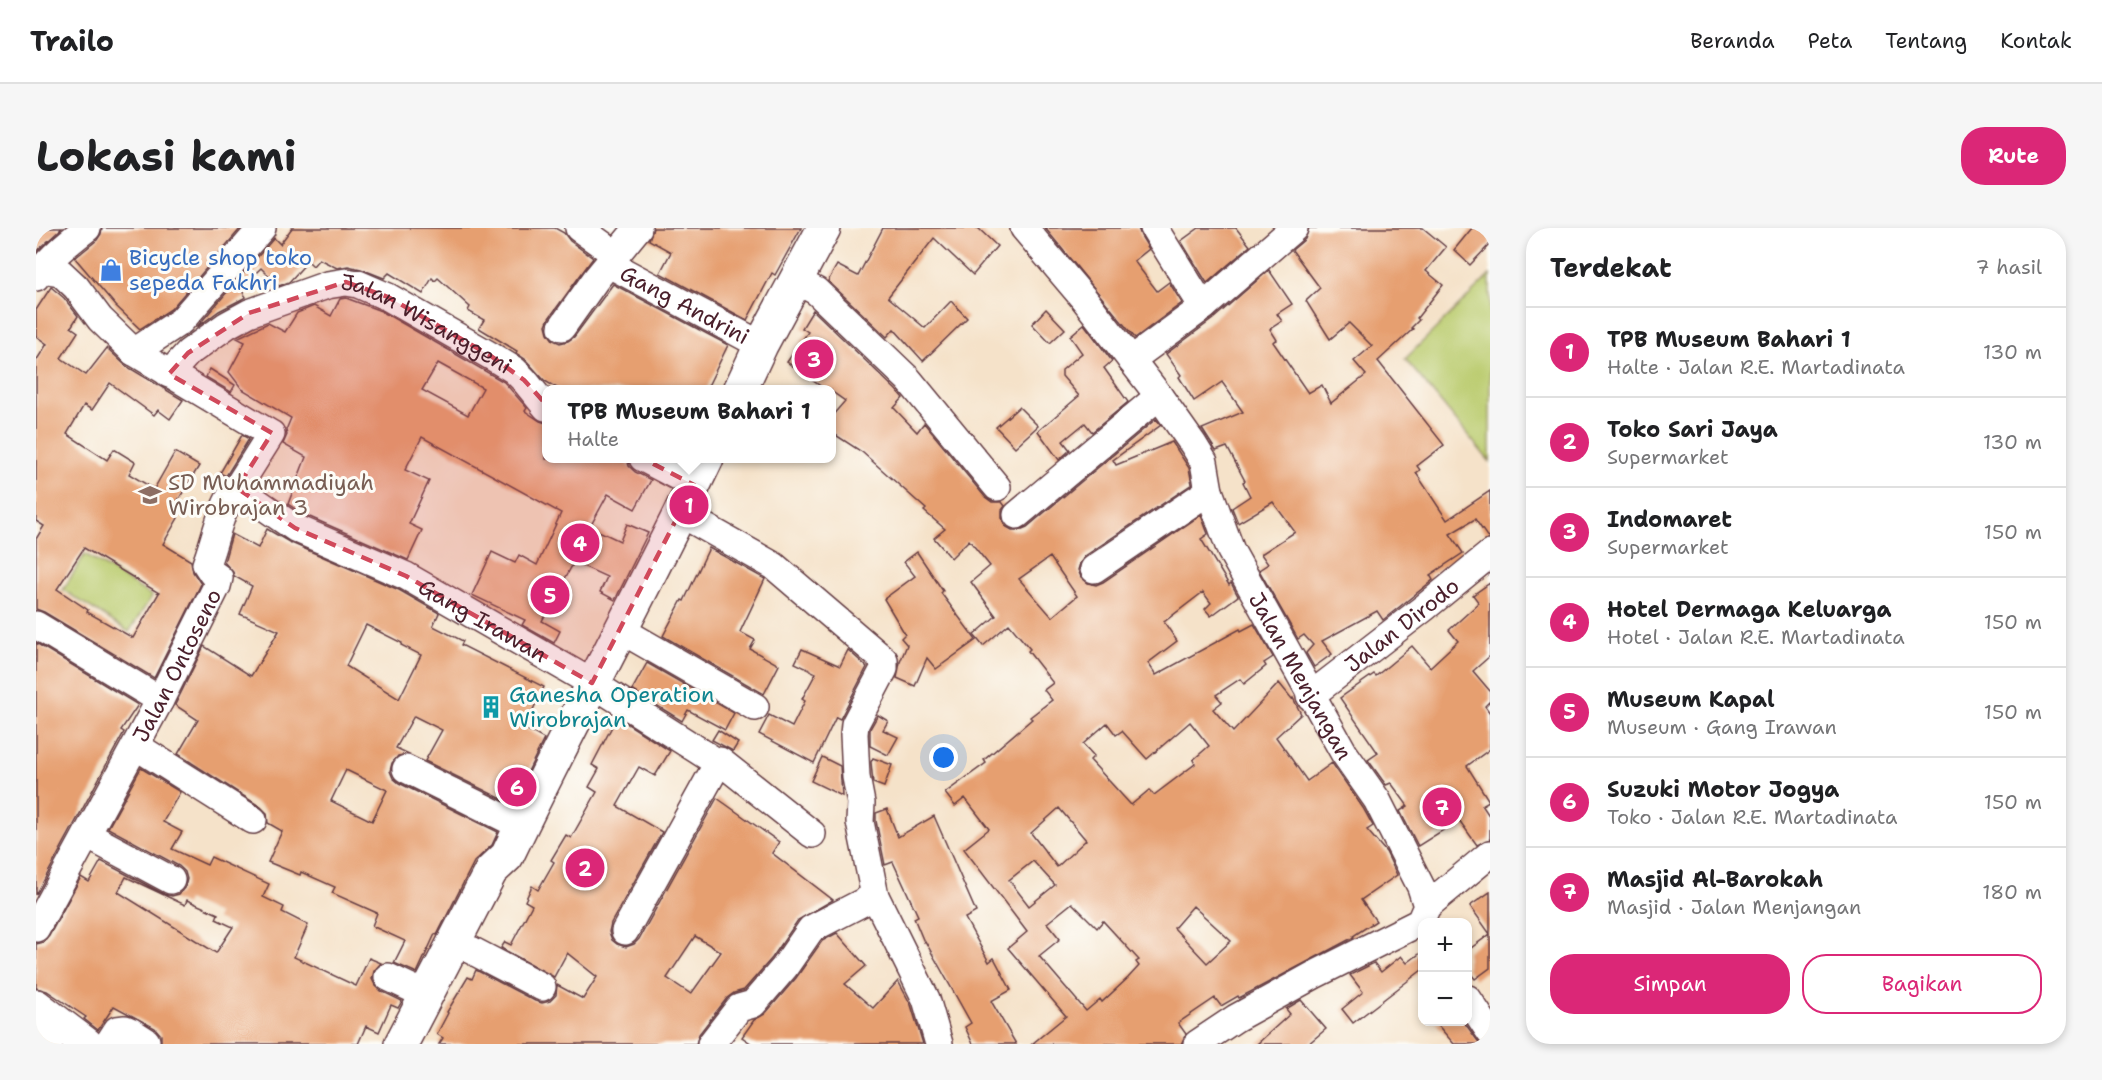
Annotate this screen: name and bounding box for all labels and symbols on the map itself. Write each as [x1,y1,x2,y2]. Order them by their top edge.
place label: Bicycle shop toko sepeda Fakhri [129,243,312,297]
shop icon: Bicycle shop toko sepeda Fakhri [98,257,124,283]
street label: Gang Andrini [615,259,754,351]
street label: Jalan Wisanggeni [339,267,517,380]
pin: 3 [794,336,834,382]
place label: SD Muhammadiyah Wirobrajan 3 [168,468,374,522]
school or university icon: SD Muhammadiyah Wirobrajan 3 [137,482,163,508]
pin: 1 [670,482,708,528]
pin: 4 [560,520,600,566]
street label: Jalan Dirodo [1339,571,1465,679]
street label: Gang Irawan [413,572,552,669]
pin: 5 [530,572,570,617]
street label: Jalan Ontoseno [126,584,228,747]
street label: Jalan Menjangan [1242,587,1359,765]
place label: Ganesha Operation Wirobrajan [509,680,714,734]
building icon: Ganesha Operation Wirobrajan [478,694,504,720]
your location [929,743,958,772]
pin: 6 [498,764,536,810]
pin: 7 [1422,784,1462,830]
pin: 2 [566,846,604,890]

